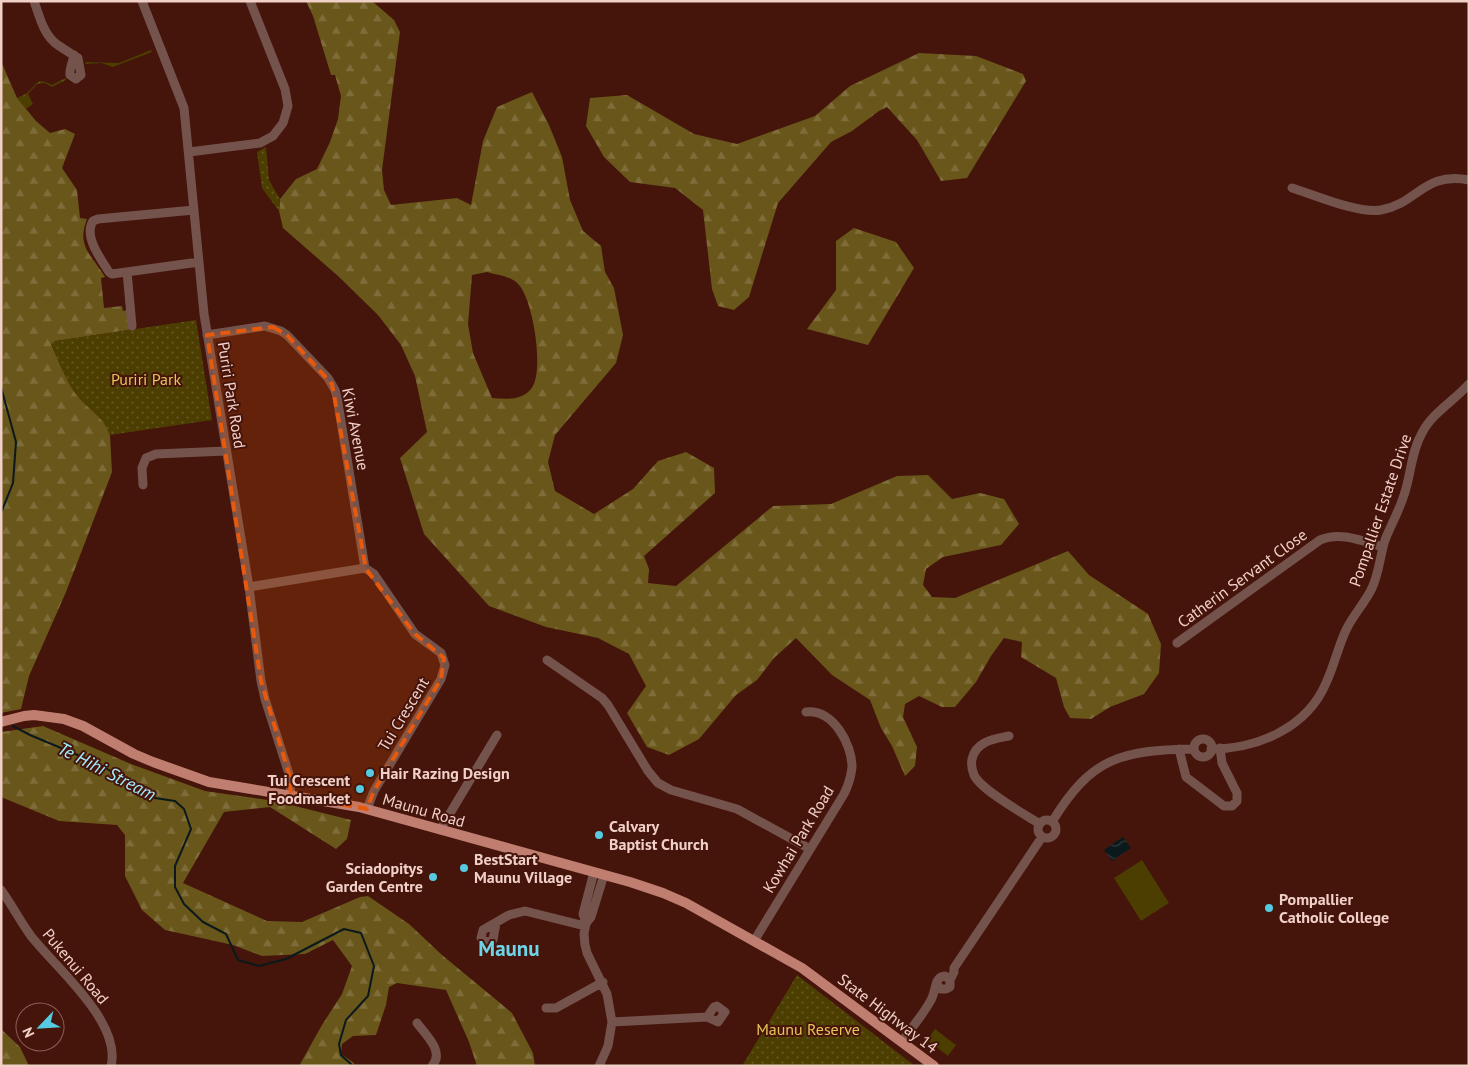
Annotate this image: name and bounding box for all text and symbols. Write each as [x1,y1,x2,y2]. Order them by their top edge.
street label: Puriri Park Road [214,340,250,450]
park label: Puriri Park [111,369,181,389]
street label: Kiwi Avenue [338,386,374,472]
street label: Pompallier Estate Drive [1344,431,1416,589]
street label: Catherin Servant Close [1173,524,1311,632]
street label: Tui Crescent [373,673,433,755]
water label: Te Hihi Stream [54,736,160,806]
place label: Hair Razing Design [380,763,510,783]
marker: Hair Razing Design [364,767,376,779]
place label: Tui Crescent Foodmarket [267,770,350,808]
street label: Kowhai Park Road [758,782,838,896]
marker: Tui Crescent Foodmarket [354,783,366,795]
street label: Maunu Road [381,789,467,831]
place label: Calvary Baptist Church [609,816,709,854]
marker: Calvary Baptist Church [593,829,605,841]
place label: BestStart Maunu Village [474,849,572,887]
place label: Sciadopitys Garden Centre [326,858,423,896]
marker: BestStart Maunu Village [458,862,470,874]
marker: Sciadopitys Garden Centre [427,871,439,883]
place label: Pompallier Catholic College [1279,889,1389,927]
marker: Pompallier Catholic College [1263,902,1275,914]
street label: Pukenui Road [39,924,113,1008]
district label: Maunu [478,935,540,962]
street label: State Highway 14 [834,969,942,1057]
north arrow [15,1002,65,1052]
park label: Maunu Reserve [756,1019,860,1039]
text: N [18,1025,38,1040]

